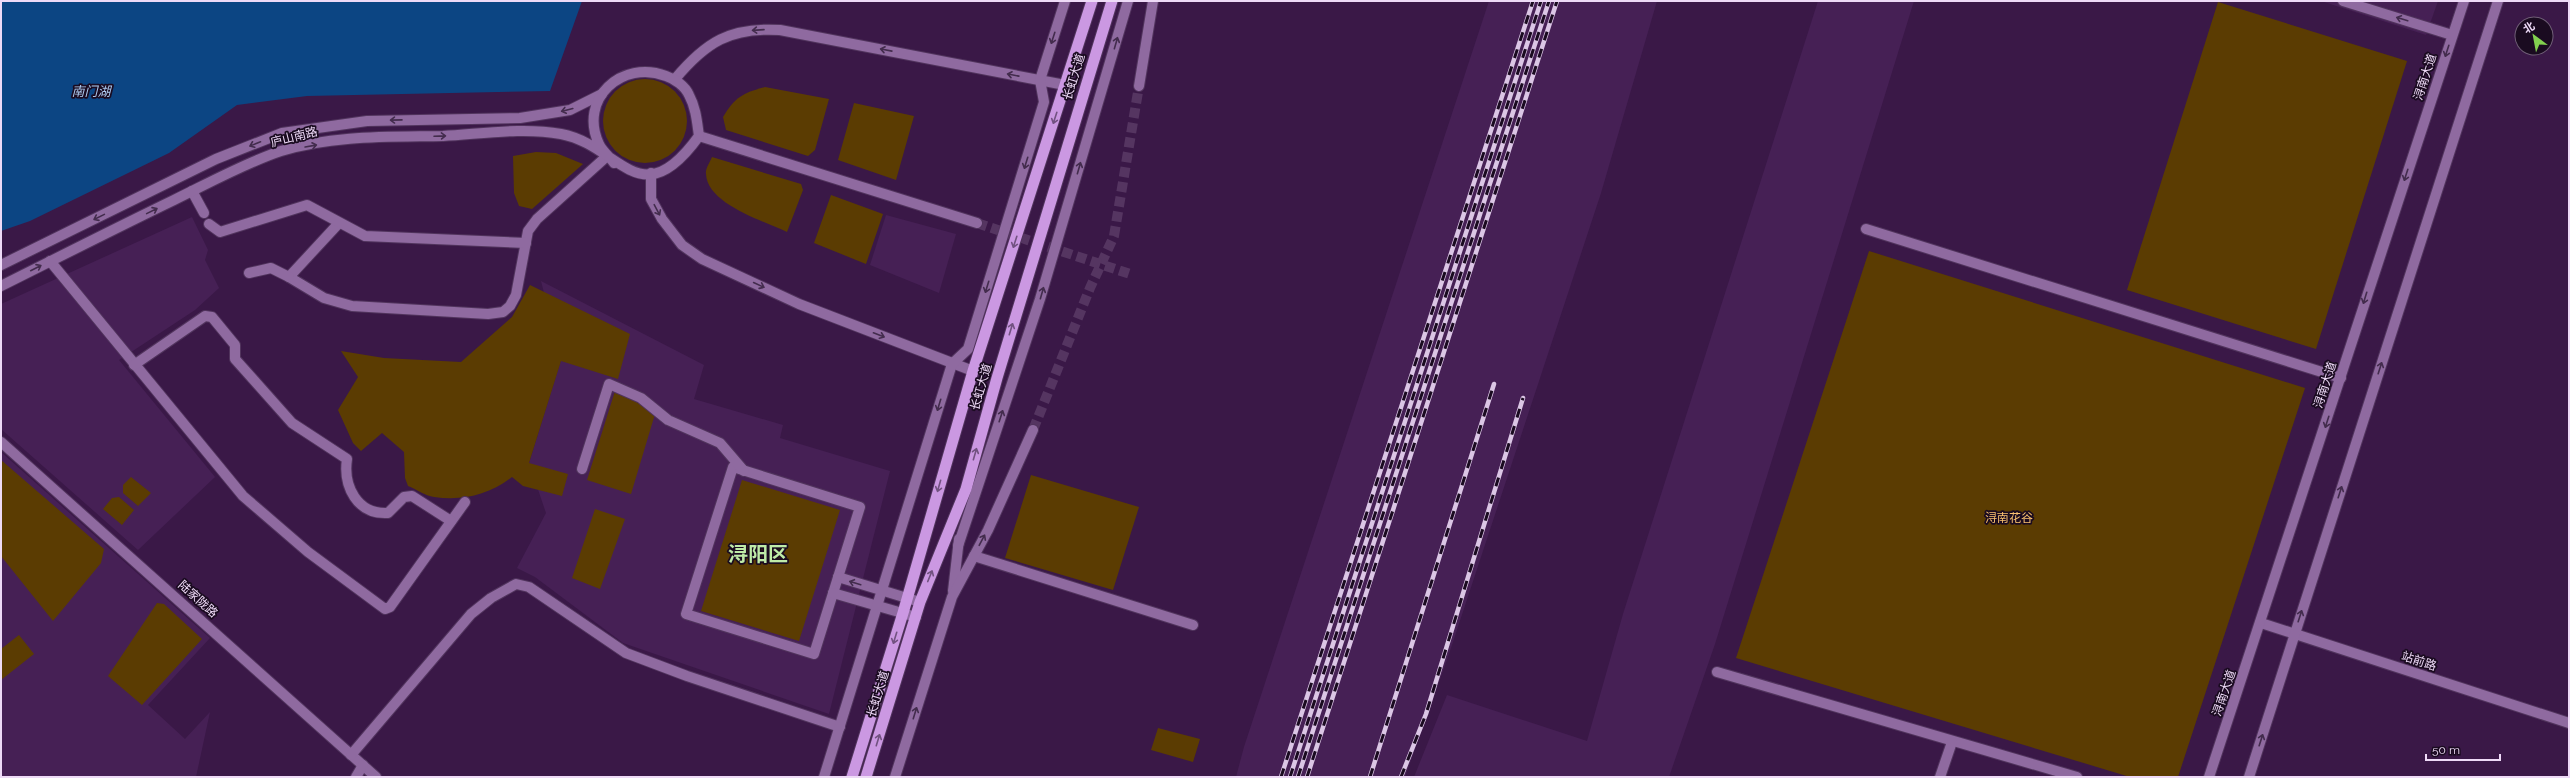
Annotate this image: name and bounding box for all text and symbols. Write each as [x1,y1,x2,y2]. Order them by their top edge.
one-way arrow [2395,15,2408,22]
north arrow [2514,16,2554,56]
text: 北 [2521,20,2537,36]
one-way arrow [752,26,765,33]
one-way arrow [1049,31,1056,44]
one-way arrow [1113,37,1120,50]
one-way arrow [2443,45,2450,58]
one-way arrow [880,46,893,54]
street label: 长虹大道 [1060,52,1088,102]
street label: 浔南大道 [2411,52,2439,102]
one-way arrow [1007,70,1020,78]
water label: 南门湖 [71,84,112,99]
one-way arrow [560,107,573,114]
one-way arrow [1051,111,1058,124]
one-way arrow [390,116,403,124]
street label: 庐山南路 [269,124,319,150]
one-way arrow [433,132,446,139]
one-way arrow [249,141,261,148]
one-way arrow [304,141,317,149]
one-way arrow [1022,156,1029,169]
one-way arrow [1076,162,1083,175]
one-way arrow [2402,168,2409,181]
one-way arrow [654,204,661,216]
one-way arrow [146,206,158,214]
one-way arrow [93,214,105,221]
one-way arrow [1011,235,1018,248]
one-way arrow [30,264,42,271]
one-way arrow [983,280,990,293]
one-way arrow [753,282,765,289]
one-way arrow [1039,286,1046,299]
one-way arrow [2361,291,2368,304]
one-way arrow [1008,323,1015,336]
one-way arrow [873,332,885,340]
street label: 浔南大道 [2311,360,2339,410]
street label: 长虹大道 [968,362,994,412]
one-way arrow [2377,362,2384,375]
one-way arrow [935,398,942,411]
one-way arrow [998,410,1006,422]
one-way arrow [2322,416,2330,428]
one-way arrow [972,448,980,461]
one-way arrow [935,480,942,493]
one-way arrow [2337,486,2344,499]
park label: 浔南花谷 [1985,511,2033,525]
one-way arrow [979,535,987,547]
district label: 浔阳区 [728,542,788,566]
one-way arrow [927,571,935,583]
street label: 陆家陇路 [175,578,221,620]
one-way arrow [849,579,862,586]
one-way arrow [2297,610,2304,623]
one-way arrow [891,631,898,644]
street label: 站前路 [2400,649,2438,673]
street label: 浔南大道 [2210,668,2238,718]
street label: 长虹大道 [864,669,892,719]
one-way arrow [912,707,919,720]
one-way arrow [875,733,882,746]
one-way arrow [2258,734,2265,747]
scale bar [2426,736,2500,762]
text: 50 m [2432,743,2460,757]

